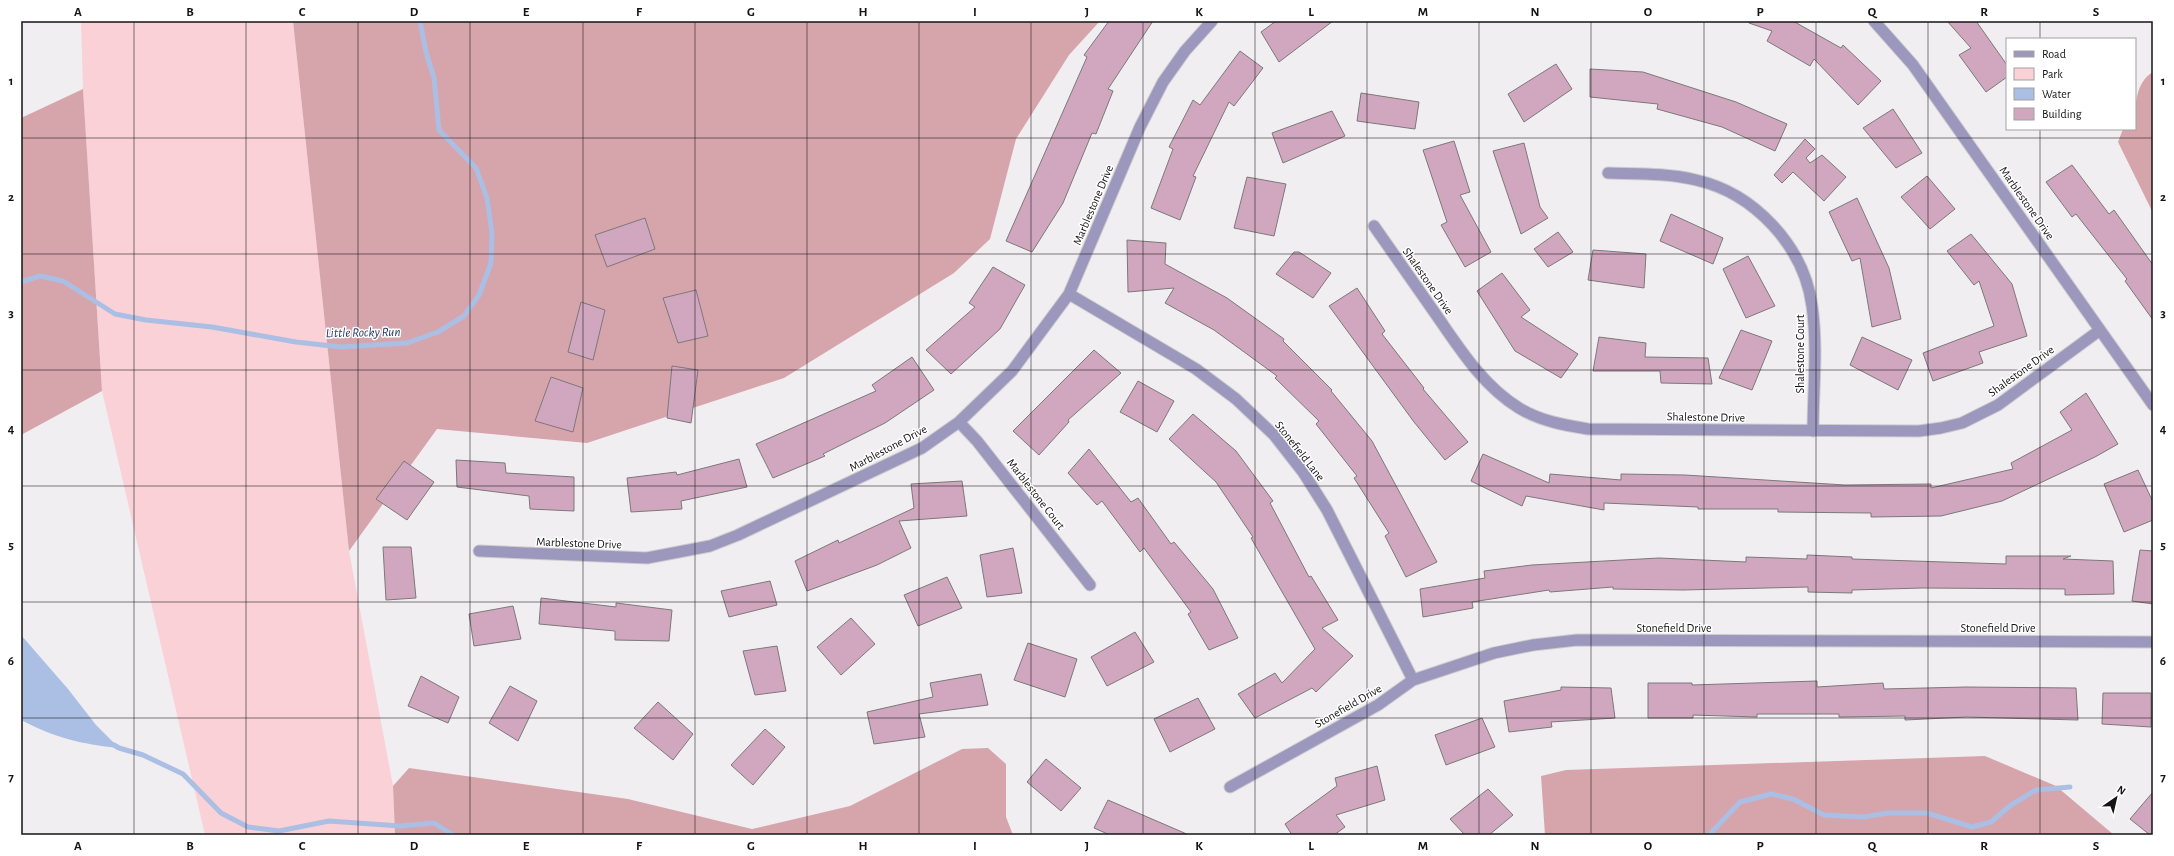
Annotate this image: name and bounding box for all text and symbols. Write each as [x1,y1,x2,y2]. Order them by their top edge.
text: A [74,6,82,19]
text: B [186,6,194,19]
text: C [299,6,306,19]
text: D [410,6,419,19]
text: E [523,6,530,19]
text: F [636,6,643,19]
text: G [747,6,755,19]
text: H [858,6,868,19]
text: I [973,6,977,19]
text: J [1085,6,1089,19]
text: K [1195,6,1203,19]
text: L [1308,6,1314,19]
text: M [1418,6,1428,19]
text: N [1530,6,1540,19]
text: O [1644,6,1653,19]
text: P [1756,6,1764,19]
text: Q [1868,6,1878,19]
text: R [1980,6,1988,19]
text: S [2093,6,2100,19]
legend [2006,38,2136,130]
text: Road [2042,48,2066,60]
text: Park [2042,68,2063,80]
text: 1 [9,75,13,88]
text: 1 [2161,75,2165,88]
text: Water [2042,88,2071,100]
text: Building [2042,108,2082,120]
street label: Marblestone Drive [1071,163,1115,247]
street label: Marblestone Drive [1997,164,2057,242]
text: 2 [8,191,14,204]
text: 2 [2160,191,2166,204]
street label: Shalestone Drive [1401,245,1455,317]
text: 3 [8,307,14,320]
text: 3 [2160,307,2166,320]
street label: Shalestone Court [1794,314,1806,394]
water label: Little Rocky Run [325,326,401,340]
street label: Shalestone Drive [1986,343,2056,399]
street label: Shalestone Drive [1667,410,1745,424]
street label: Stonefield Lane [1273,419,1327,483]
text: 4 [8,423,15,436]
street label: Marblestone Drive [847,423,929,473]
text: 4 [2160,423,2167,436]
street label: Marblestone Court [1005,456,1067,532]
street label: Marblestone Drive [536,536,622,550]
text: 5 [8,539,14,552]
text: 5 [2160,539,2166,552]
street label: Stonefield Drive [1636,622,1712,634]
street label: Stonefield Drive [1960,622,2036,634]
text: 6 [8,655,14,668]
text: 6 [2160,655,2166,668]
street label: Stonefield Drive [1312,682,1384,730]
text: 7 [8,771,14,784]
text: 7 [2160,771,2166,784]
north arrow [2096,778,2136,818]
text: N [2115,783,2128,797]
text: A [74,840,82,853]
text: B [186,840,194,853]
text: C [299,840,306,853]
text: D [410,840,419,853]
text: E [523,840,530,853]
text: F [636,840,643,853]
text: G [747,840,755,853]
text: H [858,840,868,853]
text: I [973,840,977,853]
text: J [1085,840,1089,853]
text: K [1195,840,1203,853]
text: L [1308,840,1314,853]
text: M [1418,840,1428,853]
text: N [1530,840,1540,853]
text: O [1644,840,1653,853]
text: P [1756,840,1764,853]
text: Q [1868,840,1878,853]
text: R [1980,840,1988,853]
text: S [2093,840,2100,853]

